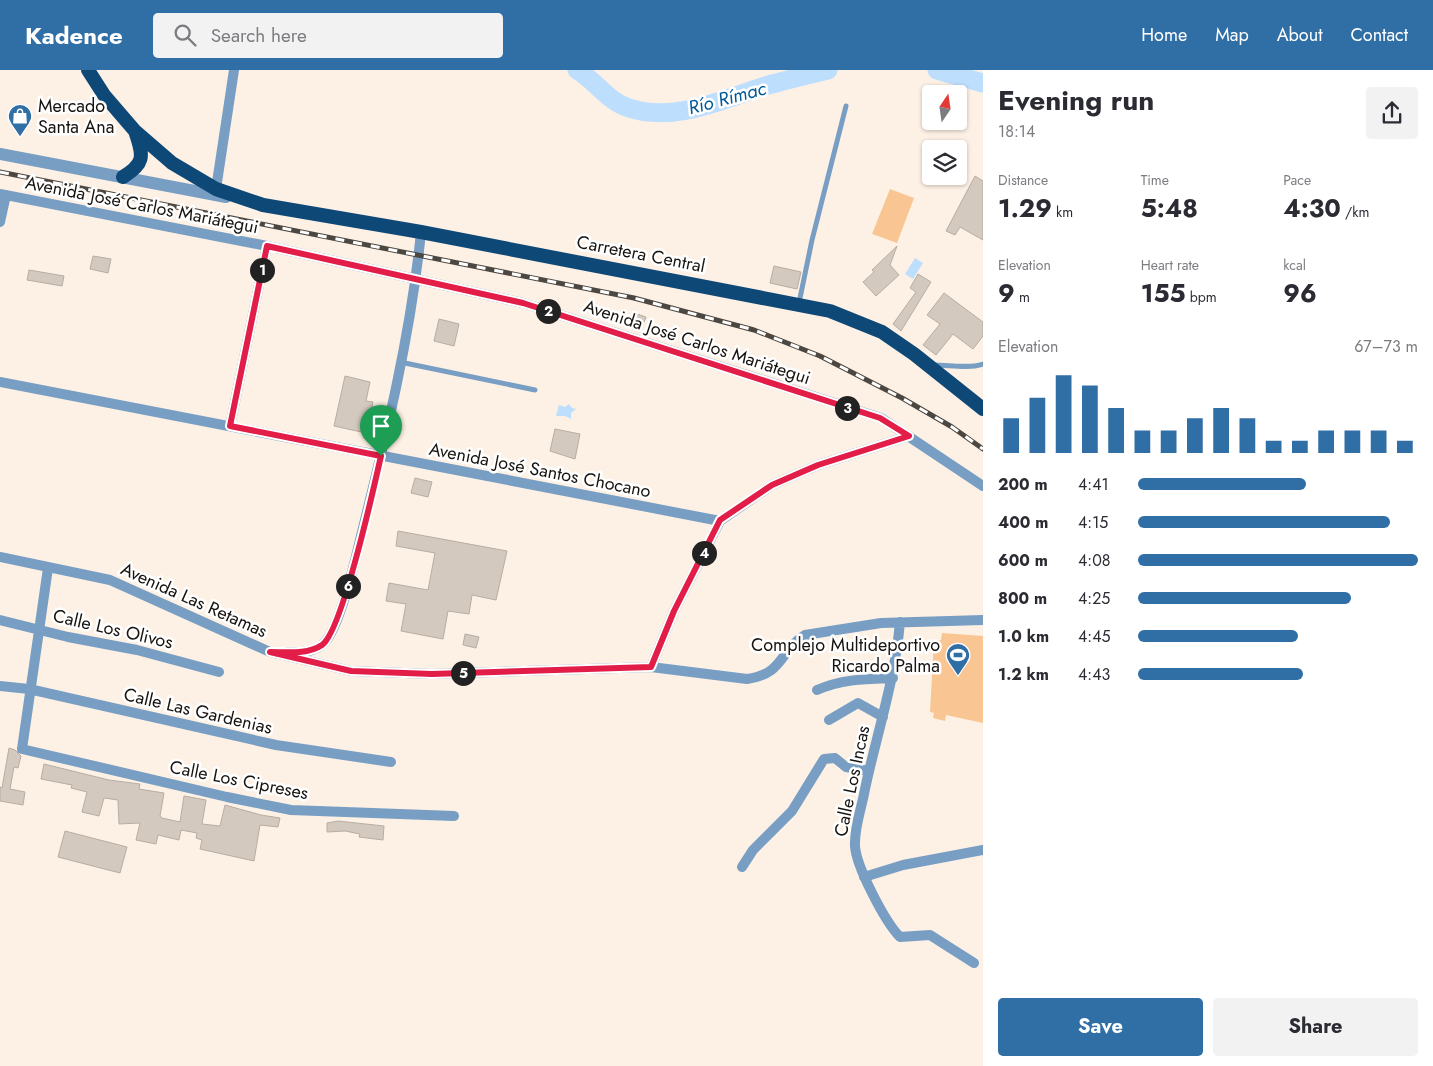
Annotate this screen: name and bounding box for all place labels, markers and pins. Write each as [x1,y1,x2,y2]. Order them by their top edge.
place label: Mercado Santa Ana [38,93,114,140]
shop icon: Mercado Santa Ana [7,103,33,137]
pin: 1 [250,258,274,282]
pin: 2 [536,298,560,324]
pin: 3 [834,396,860,420]
pin [360,405,402,456]
pin: 4 [692,540,716,566]
pin: 6 [336,574,360,598]
place label: Complejo Multideportivo Ricardo Palma [751,632,940,679]
sports icon: Complejo Multideportivo Ricardo Palma [945,642,971,676]
pin: 5 [450,660,476,686]

